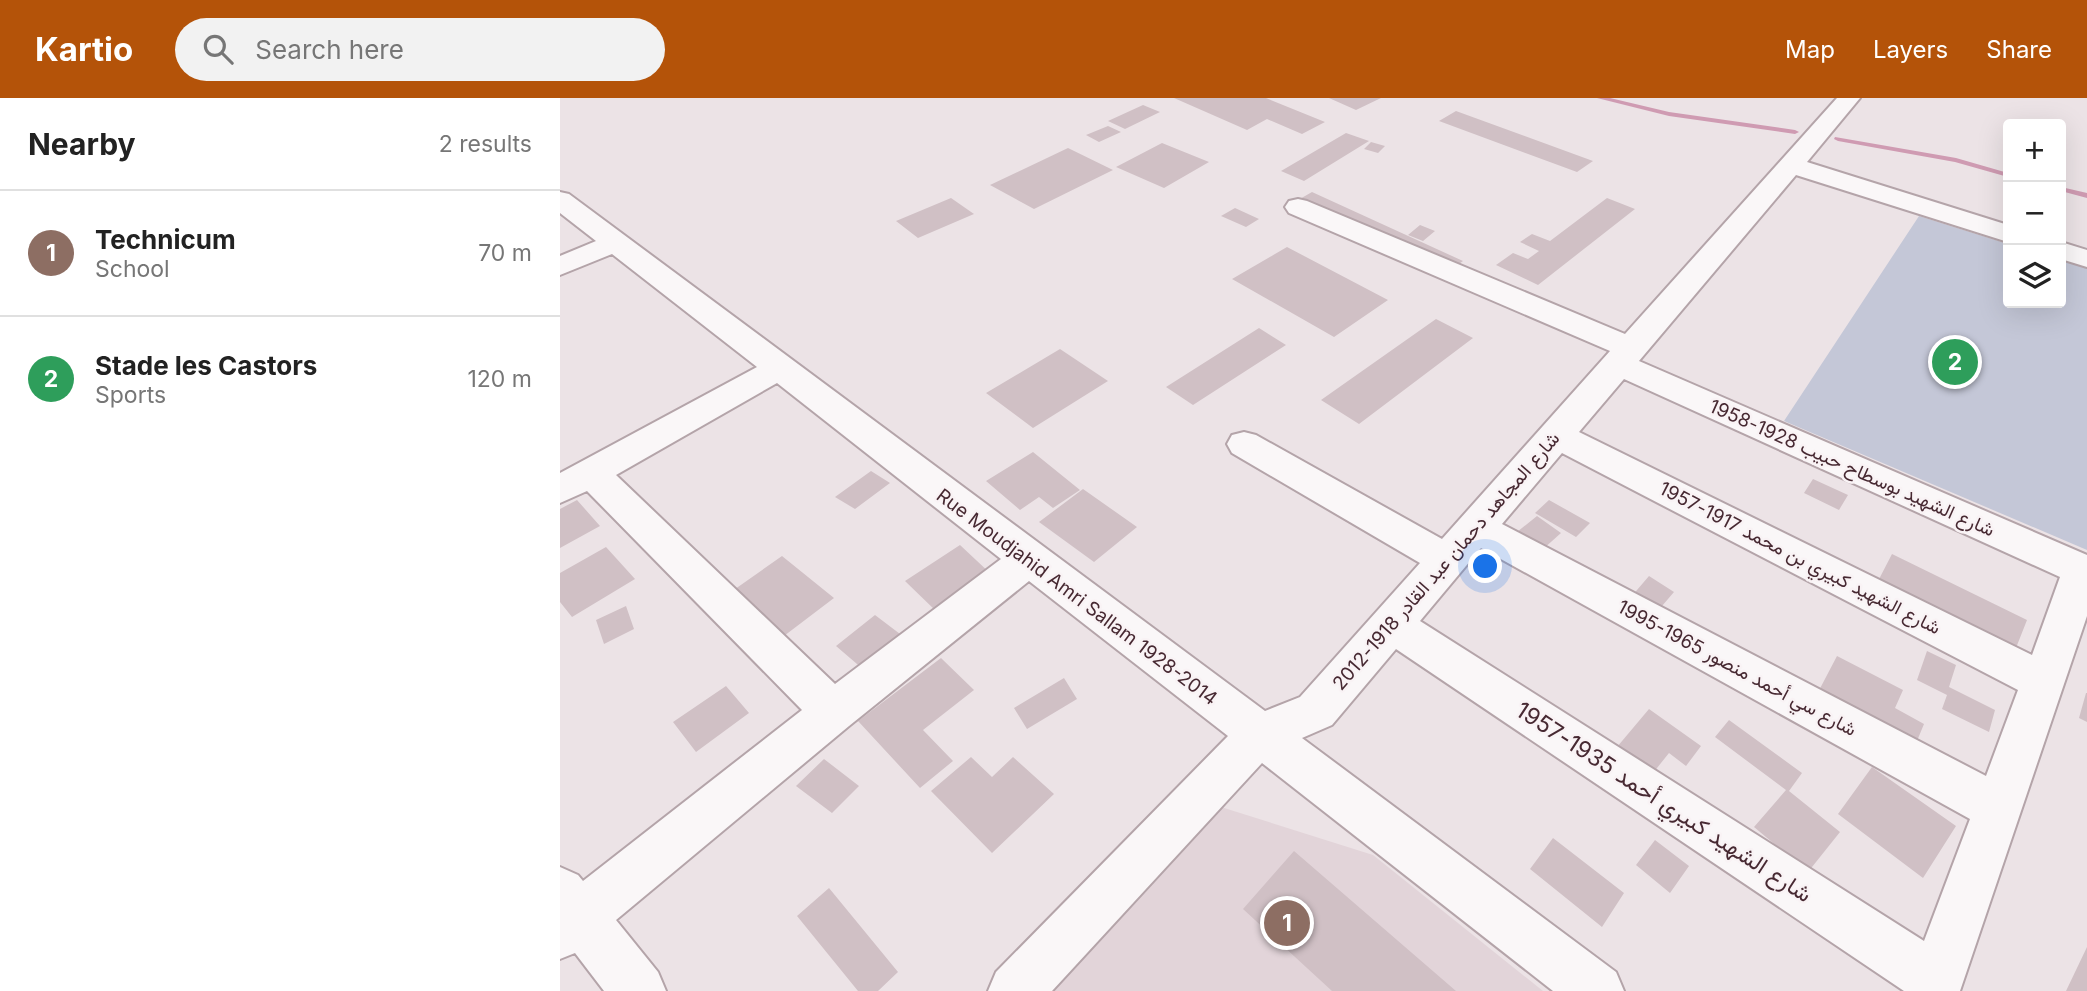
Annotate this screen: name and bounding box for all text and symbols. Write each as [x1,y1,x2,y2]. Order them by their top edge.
search box [175,18,665,81]
text: Kartio [35,29,133,69]
icon: search [199,30,237,68]
text: Search here [255,34,404,65]
text: Map [1785,35,1835,64]
text: Layers [1873,35,1948,64]
text: Share [1986,35,2052,64]
map controls [2003,119,2066,308]
button: + [2003,119,2066,182]
text: Nearby [28,126,136,162]
text: 2 results [439,130,532,158]
button: − [2003,182,2066,245]
text: Technicum [95,224,236,255]
text: 1 [46,239,56,267]
text: 70 m [478,239,532,267]
button: layers [2003,245,2066,308]
text: School [95,255,170,283]
pin: 2 [1932,336,1978,388]
text: Stade les Castors [95,350,317,381]
text: 2 [44,365,58,393]
text: 120 m [467,365,532,393]
text: Sports [95,381,166,409]
street label: شارع الشهيد بوسطاح حبيب 1928-1958 [1705,394,1998,542]
street label: شارع المجاهد دحمان عبد القادر 1918-2012 [1328,427,1565,695]
street label: شارع الشهيد كبيري بن محمد 1917-1957 [1654,477,1944,643]
street label: Rue Moudjahid Amri Sallam 1928-2014 [932,484,1222,710]
your location [1468,549,1502,583]
street label: شارع سي أحمد منصور 1965-1995 [1612,595,1860,744]
street label: شارع الشهيد كبيري أحمد 1935-1957 [1508,696,1817,912]
pin: 1 [1264,897,1310,949]

